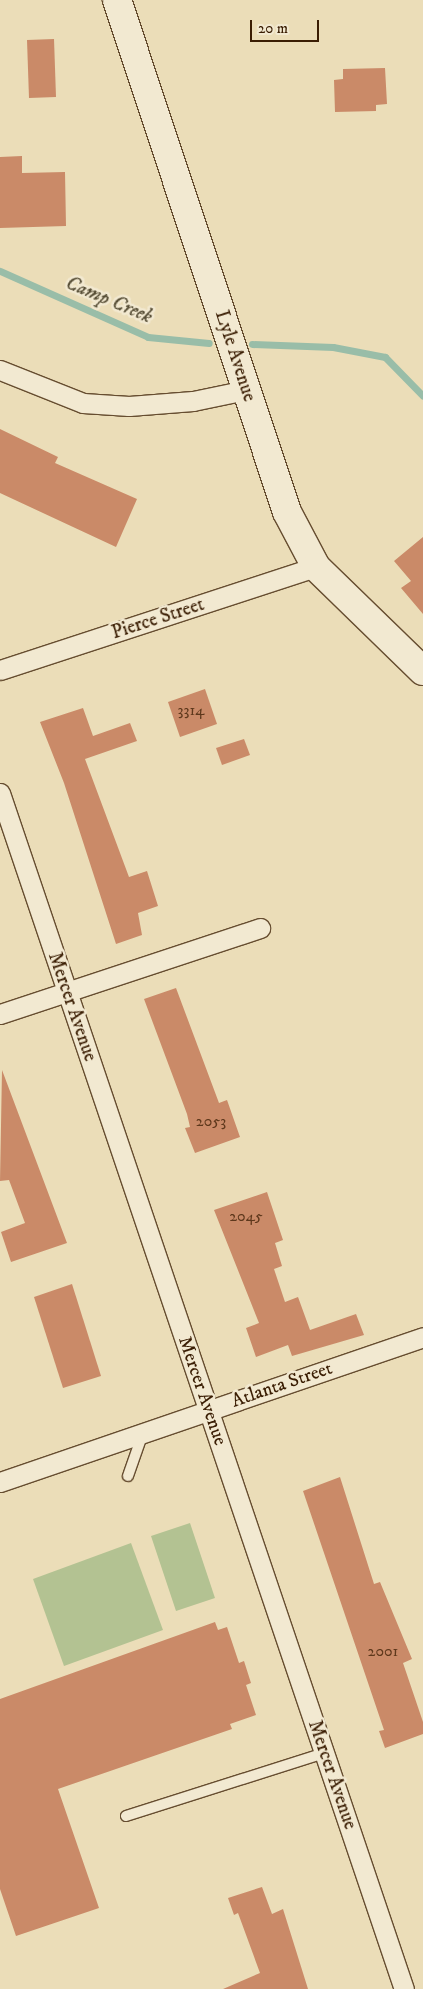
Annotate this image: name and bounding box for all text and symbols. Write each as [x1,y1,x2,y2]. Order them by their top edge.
scale bar [253,10,322,42]
text: 20 m [258,19,288,38]
water label: Camp Creek [62,271,156,329]
street label: Lyle Avenue [210,308,260,404]
street label: Pierce Street [109,593,207,645]
house number: 3314 [177,700,205,720]
street label: Mercer Avenue [43,949,101,1065]
house number: 2053 [196,1111,226,1131]
house number: 2045 [229,1206,263,1226]
street label: Mercer Avenue [173,1333,231,1449]
street label: Atlanta Street [229,1357,335,1413]
house number: 2001 [368,1641,398,1661]
street label: Mercer Avenue [303,1717,361,1833]

